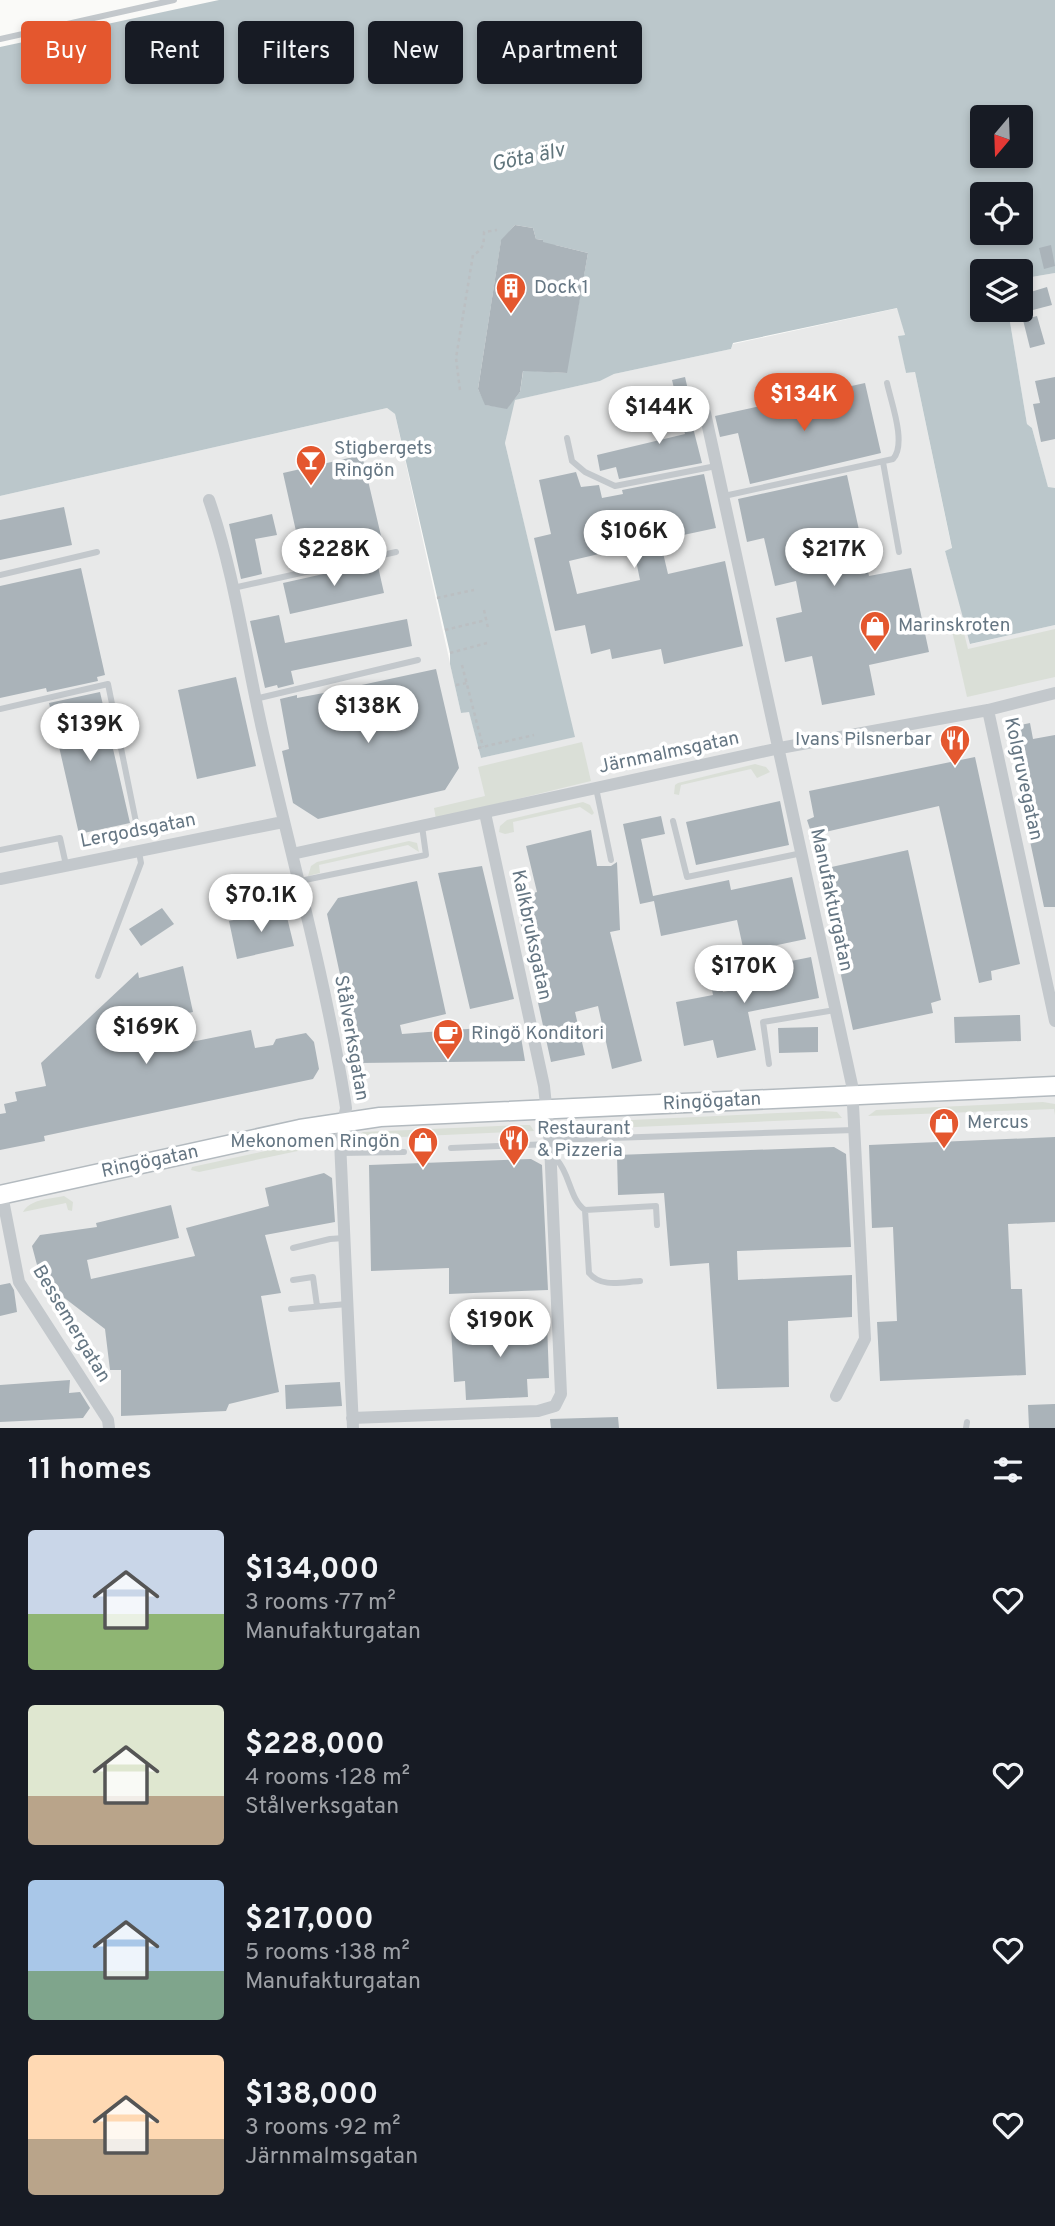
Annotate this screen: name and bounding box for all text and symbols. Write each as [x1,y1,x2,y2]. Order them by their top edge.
chip: Buy [21,21,111,84]
chip: Rent [125,21,224,84]
chip: Filters [238,21,354,84]
chip: New [368,21,463,84]
chip: Apartment [477,21,642,84]
north arrow [970,105,1032,168]
map controls [970,105,1033,322]
water label: Göta älv [489,137,569,179]
button: locate [970,182,1033,245]
button: layers [970,259,1033,322]
building icon: Dock 1 [494,271,528,315]
place label: Dock 1 [534,276,589,300]
pin: $134K [755,374,853,433]
text: $134K [770,381,838,410]
pin: $144K [610,386,708,446]
text: $144K [625,394,693,423]
place label: Stigbergets Ringön [334,437,432,483]
bar icon: Stigbergets Ringön [294,443,328,487]
pin: $106K [585,510,683,570]
text: $106K [600,518,668,547]
pin: $228K [285,528,383,588]
pin: $217K [785,528,883,588]
text: $228K [298,536,370,565]
text: $217K [801,536,867,565]
shop icon: Marinskroten [858,609,892,653]
place label: Marinskroten [898,614,1010,638]
pin: $138K [319,686,417,745]
text: $138K [334,693,402,722]
pin: $139K [41,704,139,763]
text: $139K [56,711,124,740]
street label: Kolgruvegatan [998,715,1048,843]
restaurant icon: Ivans Pilsnerbar [938,723,972,767]
street label: Järnmalmsgatan [597,726,741,780]
place label: Ivans Pilsnerbar [795,728,933,752]
street label: Lergodsgatan [78,808,198,854]
street label: Manufakturgatan [804,826,858,974]
street label: Kalkbruksgatan [505,868,557,1002]
pin: $70.1K [204,874,318,934]
text: $70.1K [225,882,297,911]
pin: $170K [695,946,793,1005]
text: $170K [711,953,777,982]
street label: Stålverksgatan [328,973,374,1103]
pin: $169K [97,1006,195,1066]
text: $169K [112,1014,180,1043]
cafe icon: Ringö Konditori [431,1017,465,1061]
place label: Ringö Konditori [471,1022,604,1046]
street label: Ringögatan [662,1087,762,1117]
shop icon: Mercus [927,1106,961,1150]
place label: Mercus [967,1111,1029,1135]
place label: Restaurant & Pizzeria [537,1117,631,1163]
restaurant icon: Restaurant & Pizzeria [497,1123,531,1167]
shop icon: Mekonomen Ringön [406,1125,440,1169]
place label: Mekonomen Ringön [230,1130,400,1154]
street label: Ringögatan [99,1140,201,1184]
street label: Bessemergatan [26,1261,116,1387]
pin: $190K [451,1300,549,1359]
text: $190K [466,1307,534,1336]
icon: filters [989,1451,1027,1489]
text: 11 homes [28,1452,152,1489]
text: $134,000 [245,1552,379,1589]
icon: home [84,1558,168,1642]
icon: heart [989,1581,1027,1619]
text: 3 rooms · 77 m² [245,1589,396,1618]
text: Manufakturgatan [245,1618,421,1647]
text: $228,000 [245,1727,385,1764]
icon: home [84,1733,168,1817]
icon: heart [989,1756,1027,1794]
text: 4 rooms · 128 m² [245,1764,410,1793]
text: Stålverksgatan [245,1793,399,1822]
text: $217,000 [245,1902,374,1939]
icon: home [84,1908,168,1992]
icon: heart [989,1931,1027,1969]
text: 5 rooms · 138 m² [245,1939,410,1968]
text: Manufakturgatan [245,1968,421,1997]
text: $138,000 [245,2077,378,2114]
icon: home [84,2083,168,2167]
icon: heart [989,2106,1027,2144]
text: 3 rooms · 92 m² [245,2114,401,2143]
text: Järnmalmsgatan [245,2143,418,2172]

